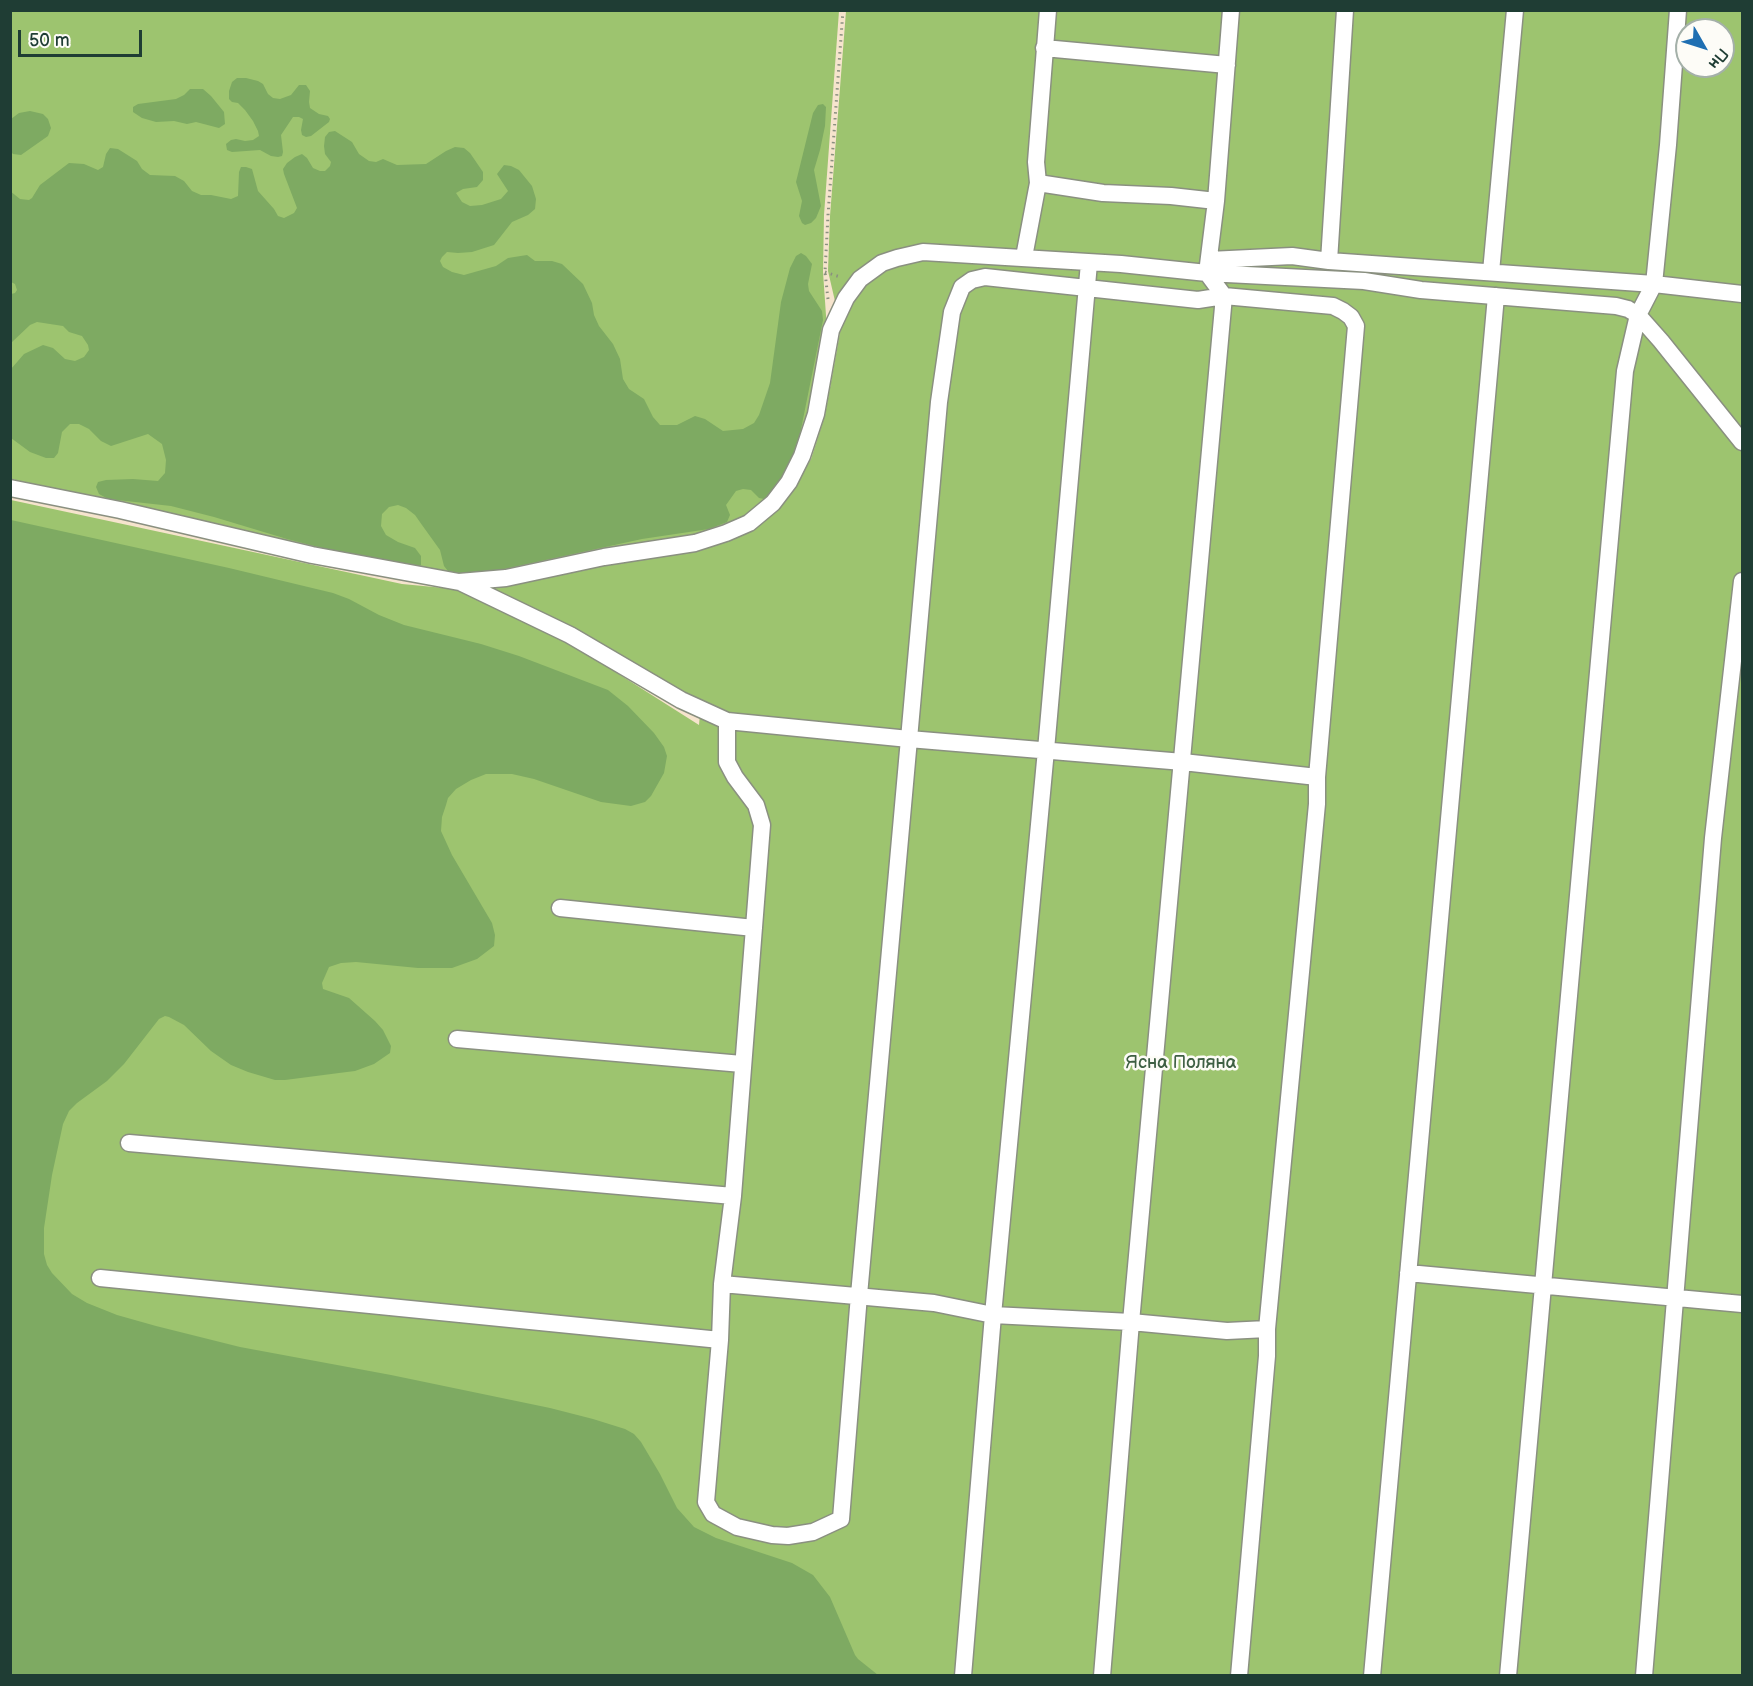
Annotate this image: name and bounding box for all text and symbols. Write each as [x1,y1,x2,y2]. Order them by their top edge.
scale bar [21,18,146,56]
north arrow [1675,18,1735,78]
text: 50 m [29,30,70,51]
text: Пн [1704,44,1732,73]
park label: Ясна Поляна [1126,1052,1236,1074]

